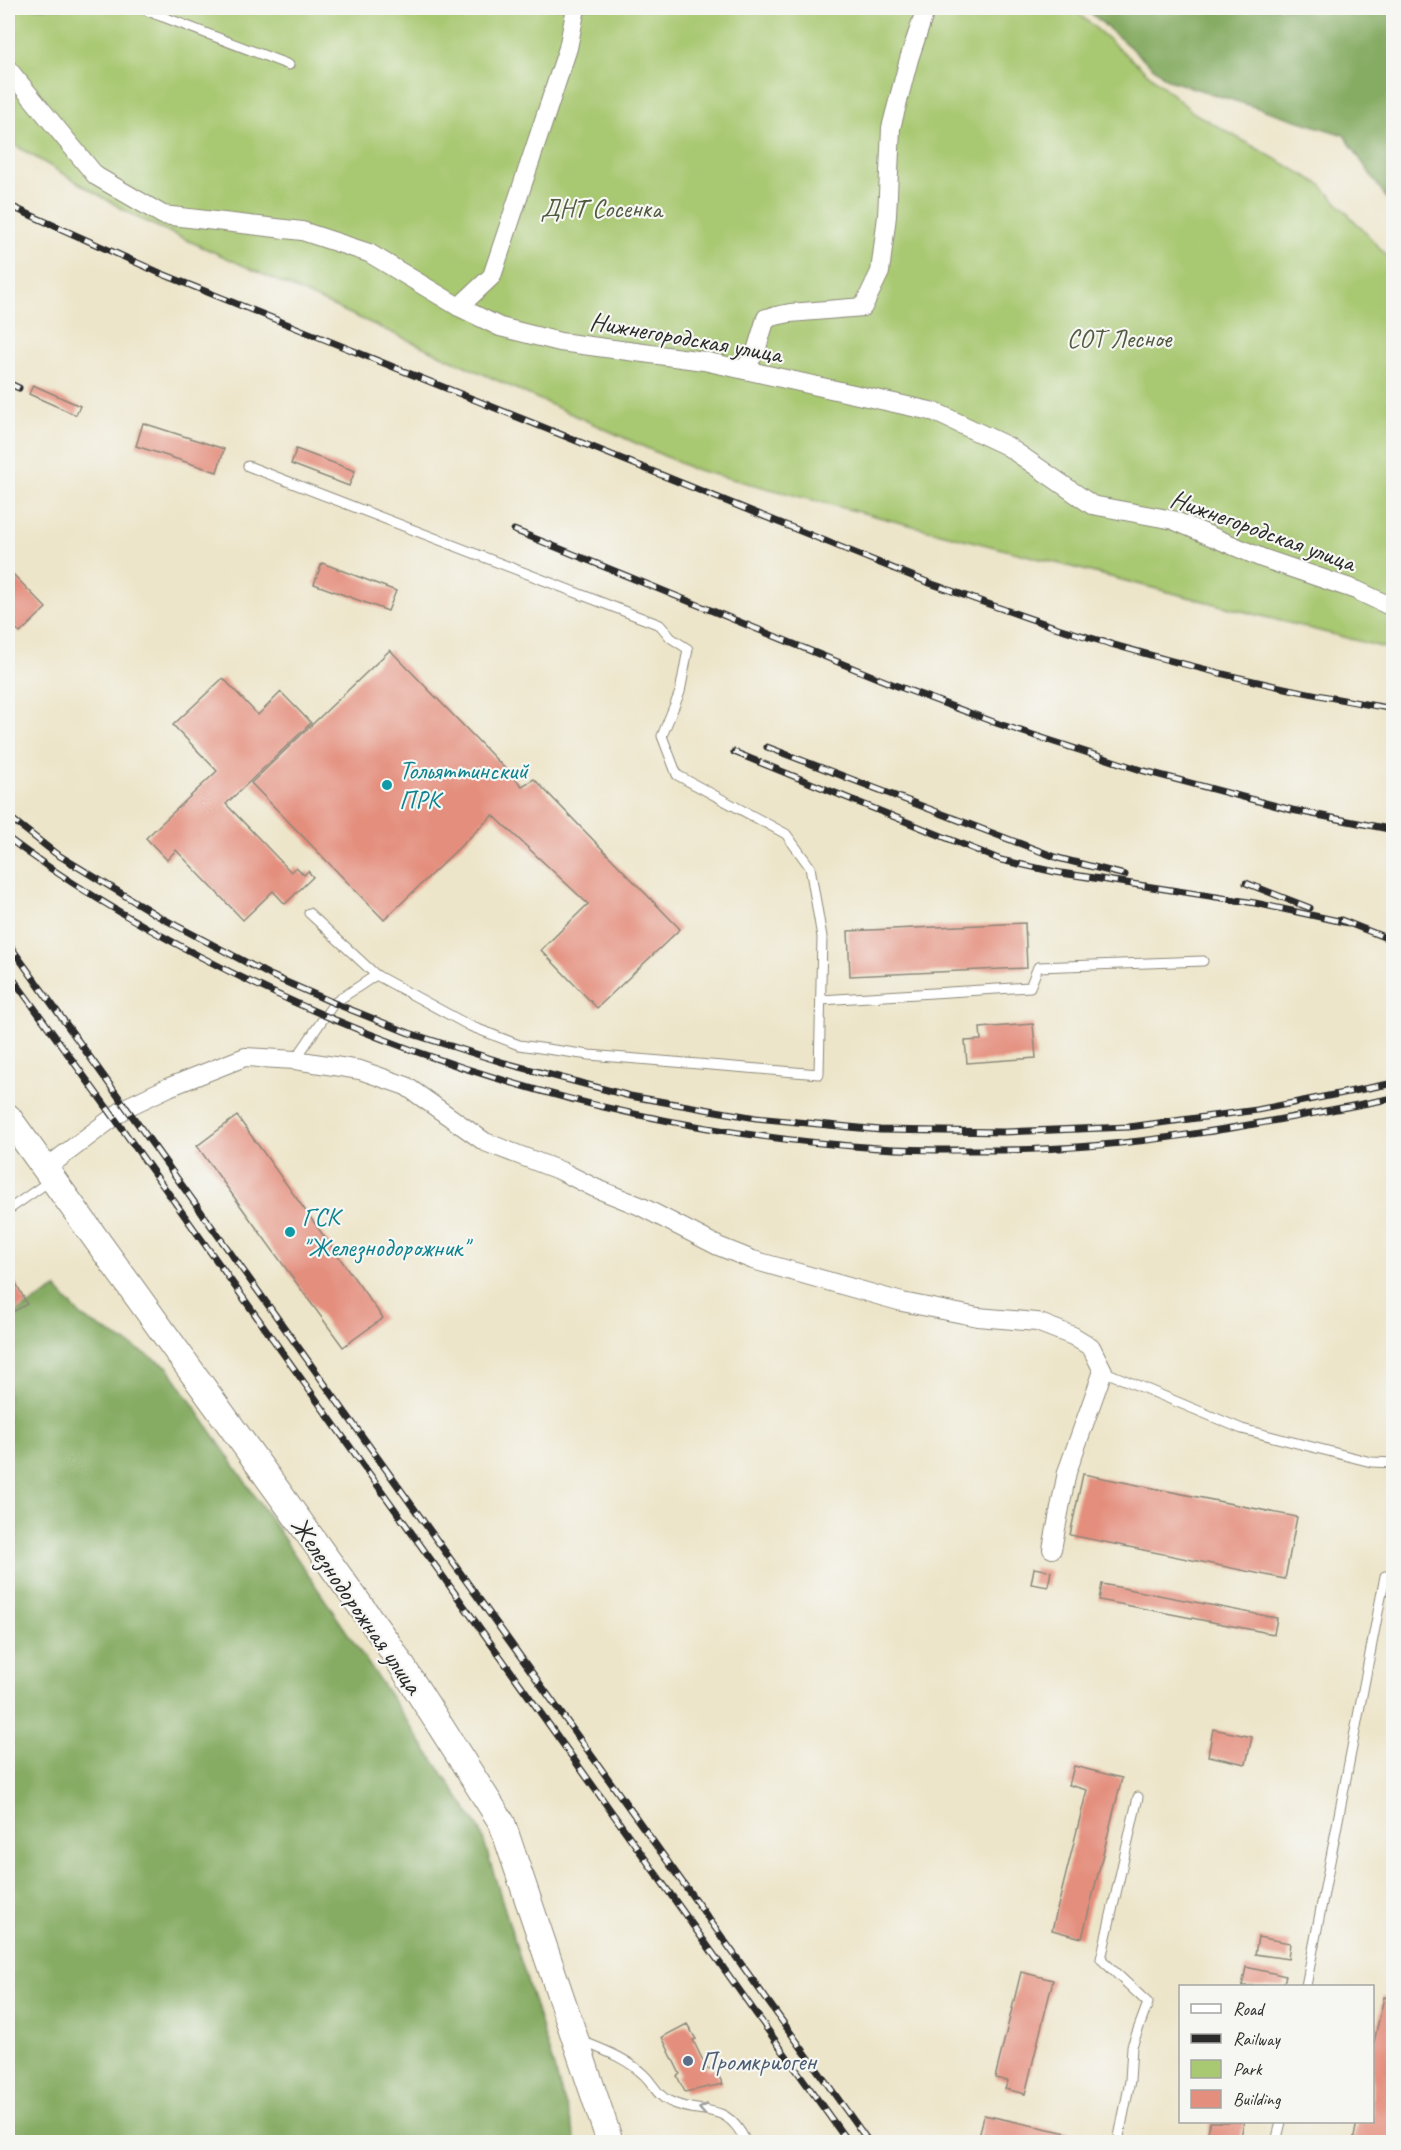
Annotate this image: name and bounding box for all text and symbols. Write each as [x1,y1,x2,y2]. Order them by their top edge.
park label: ДНТ Сосенка [540,192,664,225]
street label: Нижнегородская улица [587,304,787,371]
park label: СОТ Лесное [1067,322,1173,355]
street label: Нижнегородская улица [1166,482,1362,580]
place label: Тольяттинский ПРК [399,754,530,817]
marker: Тольяттинский ПРК [380,778,394,792]
place label: ГСК "Железнодорожник" [302,1201,473,1264]
marker: ГСК "Железнодорожник" [283,1225,297,1239]
street label: Железнодорожная улица [283,1510,431,1702]
legend [1179,1985,1374,2123]
text: Road [1233,1998,1266,2020]
text: Railway [1233,2028,1281,2050]
place label: Промкриоген [700,2045,818,2078]
marker: Промкриоген [681,2054,695,2068]
text: Park [1233,2058,1263,2080]
text: Building [1233,2088,1282,2110]
one-way arrow [698,2104,707,2116]

